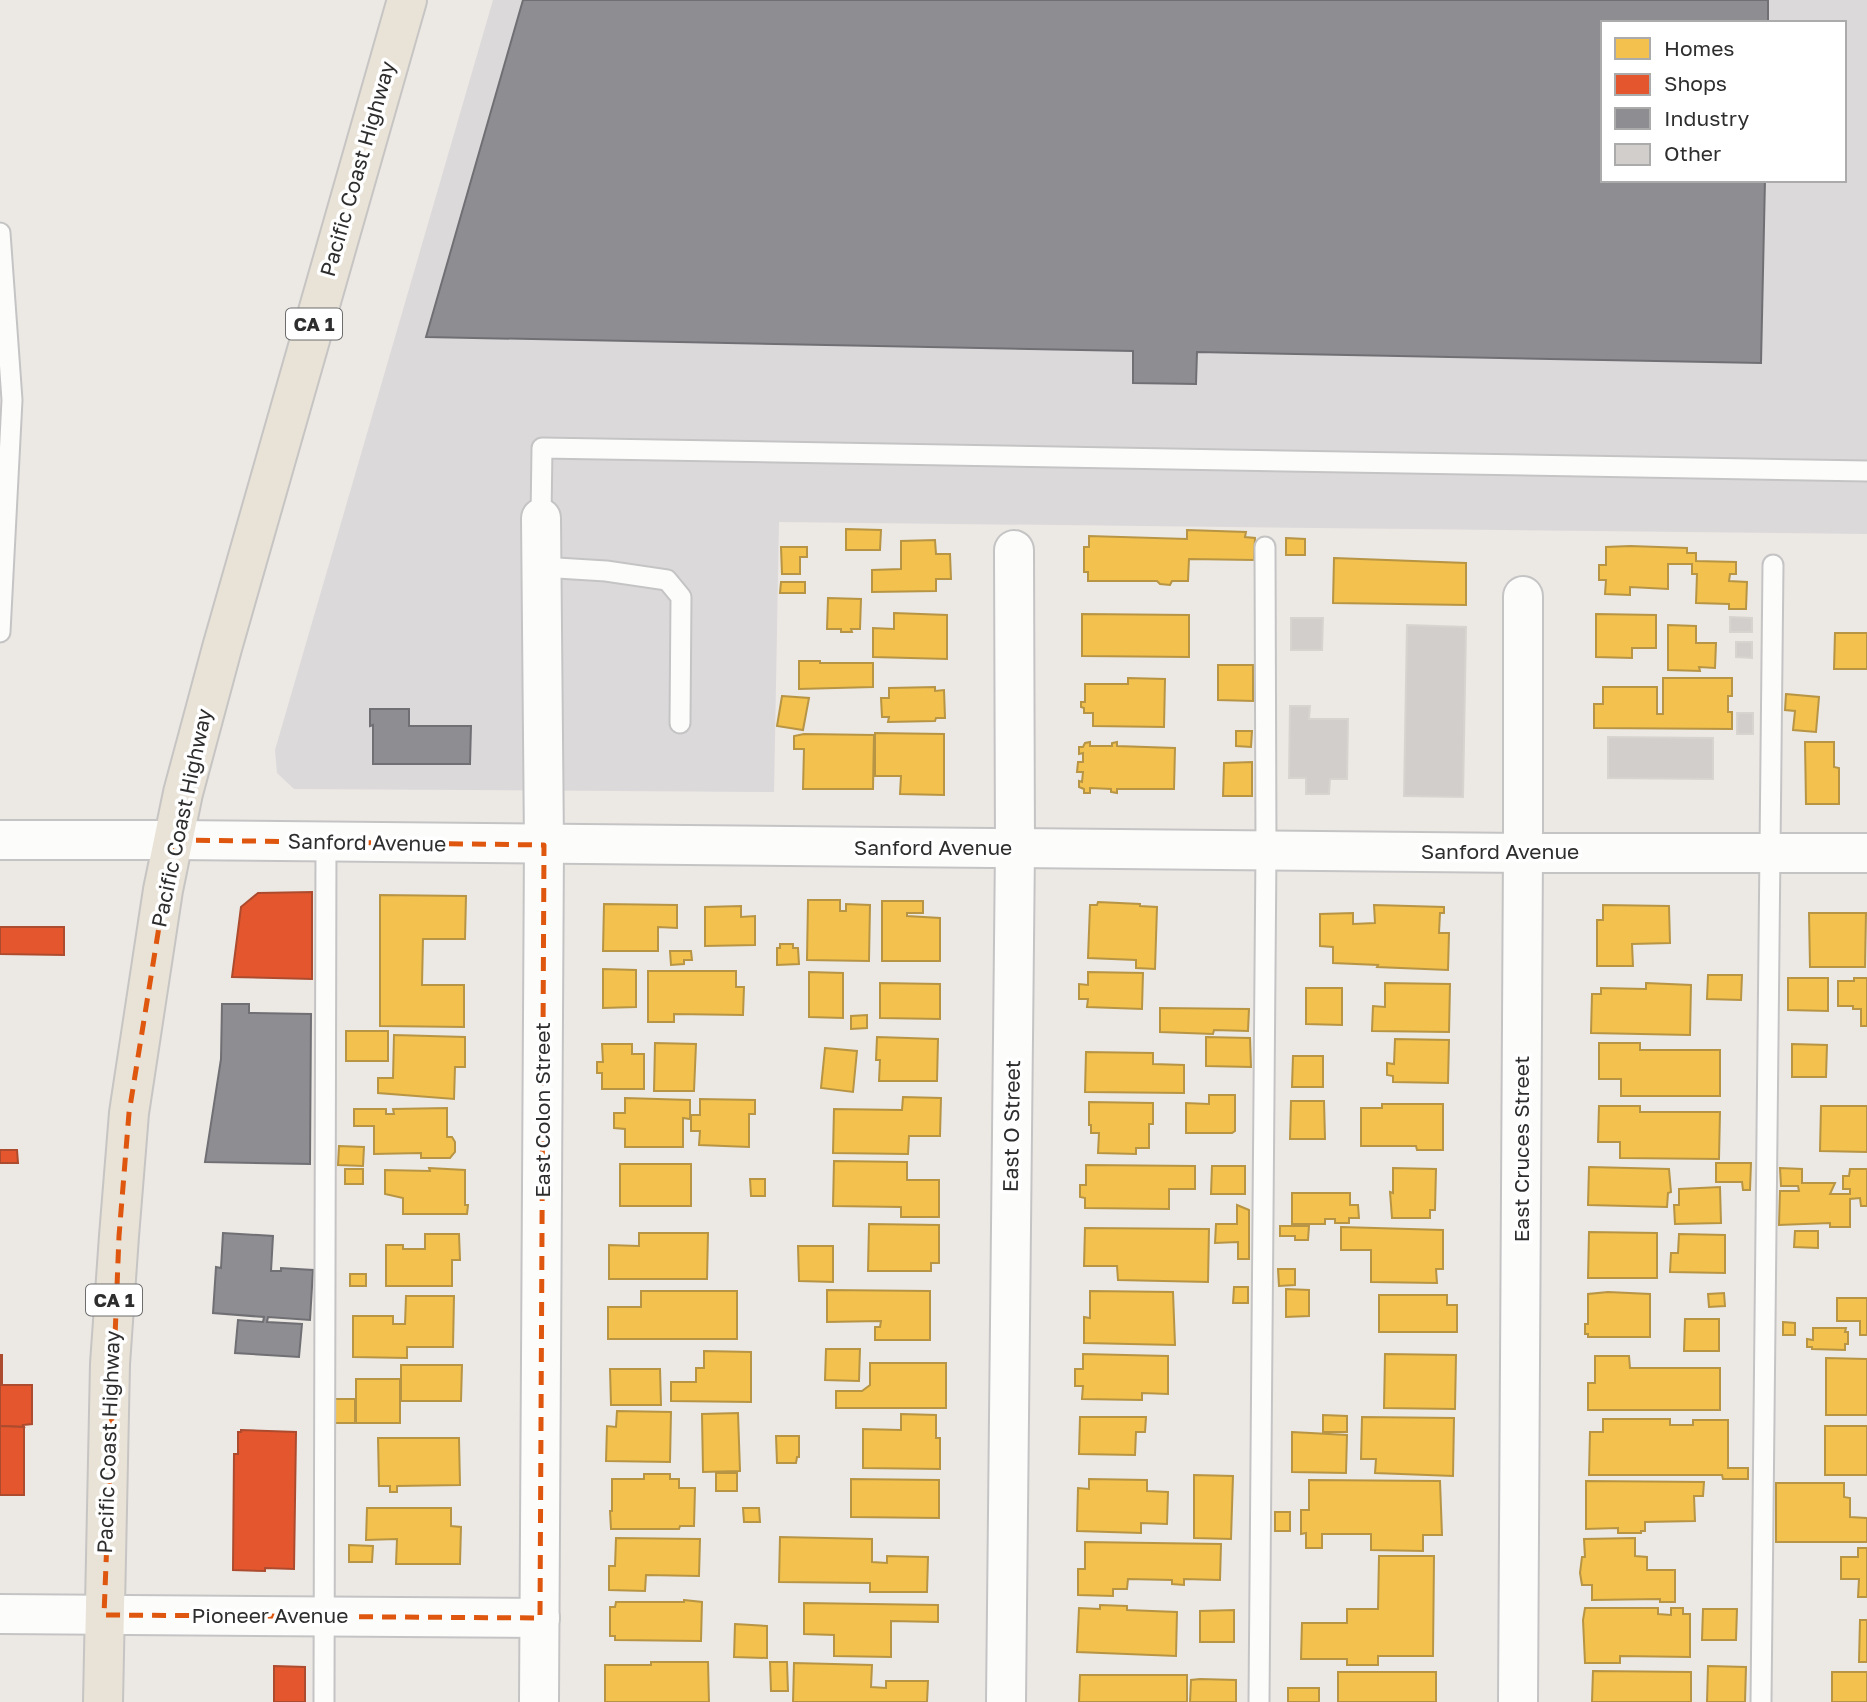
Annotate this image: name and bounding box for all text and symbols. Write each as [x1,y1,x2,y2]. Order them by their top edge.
legend [1601,21,1846,182]
text: Homes [1664,35,1734,61]
street label: Pacific Coast Highway [314,58,400,279]
text: Shops [1664,70,1727,96]
text: Industry [1664,105,1749,131]
text: Other [1664,140,1721,166]
road number: CA 1 [286,308,342,340]
street label: Pacific Coast Highway [145,706,217,930]
street label: Sanford Avenue [288,828,447,856]
street label: Sanford Avenue [854,834,1012,860]
street label: Sanford Avenue [1421,838,1579,864]
street label: East Colon Street [529,1022,555,1198]
street label: East Cruces Street [1508,1056,1534,1242]
street label: East O Street [997,1060,1025,1192]
road number: CA 1 [86,1284,142,1316]
street label: Pacific Coast Highway [91,1330,125,1554]
street label: Pioneer Avenue [192,1602,348,1628]

